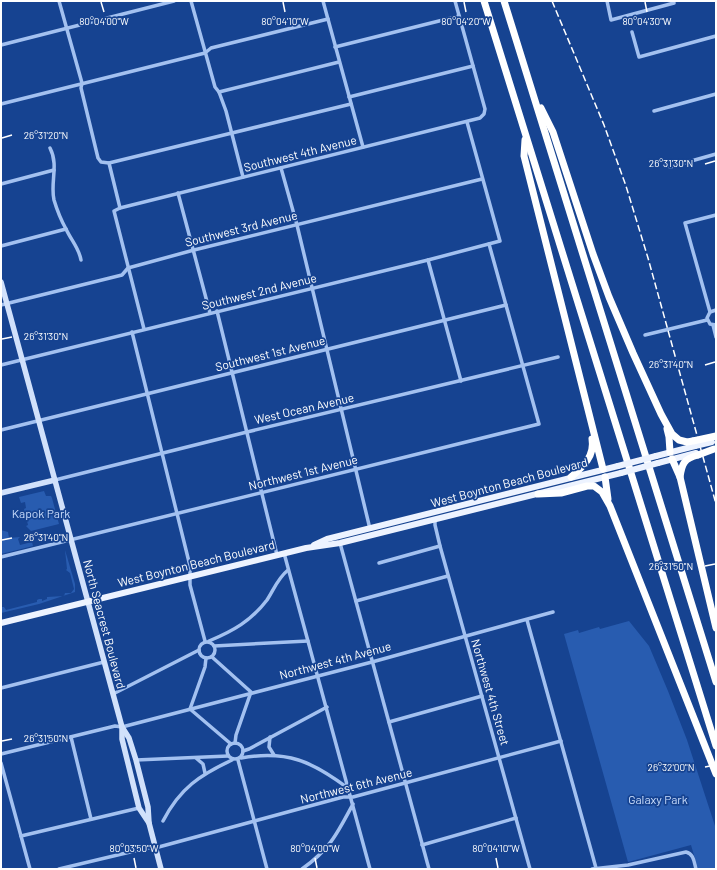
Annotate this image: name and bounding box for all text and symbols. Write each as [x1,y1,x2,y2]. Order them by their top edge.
text: 80°04'00"W [79,15,129,27]
text: 80°04'10"W [261,15,309,27]
text: 80°04'20"W [441,15,491,27]
text: 80°04'30"W [622,15,672,27]
text: 26°31'20"N [24,129,68,141]
street label: Southwest 4th Avenue [242,132,358,174]
text: 26°31'30"N [649,157,693,169]
street label: Southwest 3rd Avenue [183,207,299,249]
street label: Southwest 2nd Avenue [200,270,318,312]
text: 26°31'30"N [24,330,68,342]
street label: Southwest 1st Avenue [214,333,326,373]
text: 26°31'40"N [649,358,693,370]
street label: West Ocean Avenue [253,390,355,426]
street label: Northwest 1st Avenue [247,452,359,492]
street label: West Boynton Beach Boulevard [429,454,589,510]
park label: Kapok Park [12,506,70,520]
text: 26°31'40"N [24,531,68,543]
street label: West Boynton Beach Boulevard [116,537,276,589]
street label: North Seacrest Boulevard [81,558,129,690]
text: 26°31'50"N [649,560,693,572]
street label: Northwest 4th Street [469,637,513,747]
street label: Northwest 4th Avenue [278,638,392,682]
text: 26°31'50"N [24,732,68,744]
text: 26°32'00"N [648,761,694,773]
street label: Northwest 6th Avenue [299,764,413,806]
park label: Galaxy Park [628,792,688,806]
text: 80°03'50"W [110,842,159,854]
text: 80°04'00"W [290,842,340,854]
text: 80°04'10"W [472,842,520,854]

